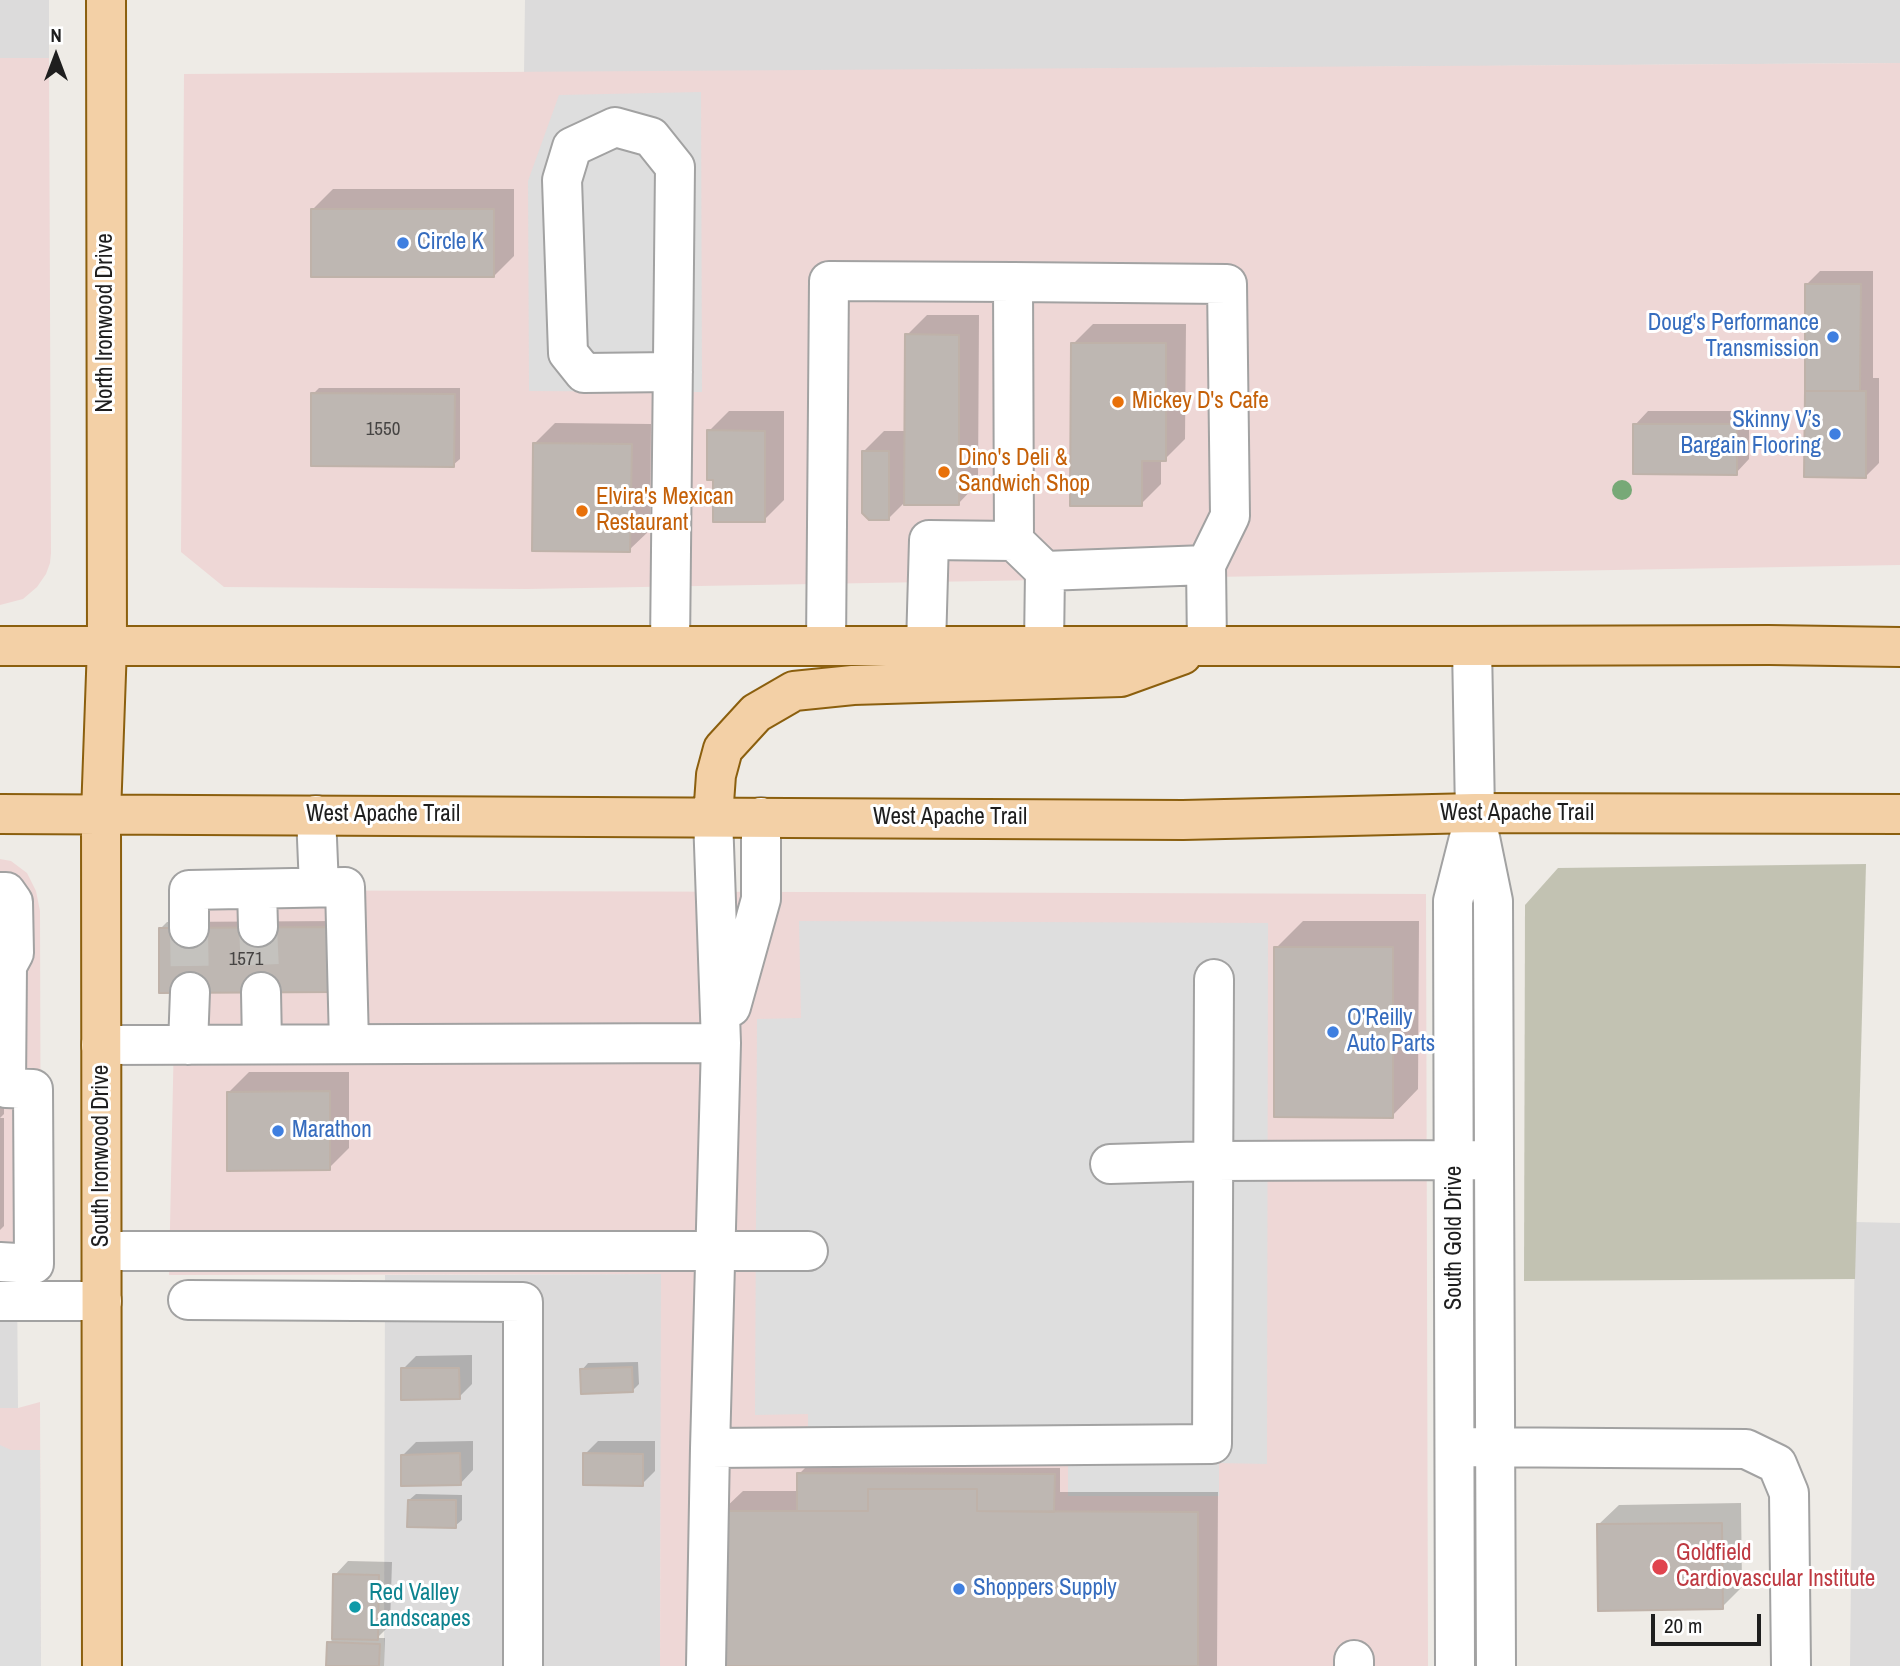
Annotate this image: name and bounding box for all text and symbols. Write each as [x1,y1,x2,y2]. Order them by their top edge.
north arrow [21,21,91,91]
text: N [50,22,62,48]
place label: Circle K [417,229,484,257]
street label: North Ironwood Drive [92,233,120,413]
marker: Circle K [395,235,411,251]
place label: Doug's Performance Transmission [1648,310,1819,364]
marker: Doug's Performance Transmission [1825,329,1841,345]
place label: Mickey D's Cafe [1132,388,1269,416]
marker: Mickey D's Cafe [1110,394,1126,410]
place label: Skinny V’s Bargain Flooring [1681,407,1821,461]
house number: 1550 [366,419,400,441]
marker: Skinny V’s Bargain Flooring [1827,426,1843,442]
place label: Dino's Deli & Sandwich Shop [958,445,1090,499]
marker: Dino's Deli & Sandwich Shop [936,464,952,480]
place label: Elvira's Mexican Restaurant [596,484,734,538]
marker: Elvira's Mexican Restaurant [574,503,590,519]
street label: West Apache Trail [1440,800,1594,828]
street label: West Apache Trail [306,801,460,829]
street label: West Apache Trail [873,804,1027,832]
house number: 1571 [229,949,263,971]
place label: O'Reilly Auto Parts [1347,1005,1435,1059]
marker: O'Reilly Auto Parts [1325,1024,1341,1040]
street label: South Ironwood Drive [88,1065,116,1247]
place label: Marathon [292,1117,372,1145]
marker: Marathon [270,1123,286,1139]
street label: South Gold Drive [1441,1166,1469,1310]
place label: Goldfield Cardiovascular Institute [1676,1540,1875,1594]
marker: Goldfield Cardiovascular Institute [1650,1557,1670,1577]
place label: Shoppers Supply [973,1575,1117,1603]
place label: Red Valley Landscapes [369,1580,471,1634]
marker: Shoppers Supply [951,1581,967,1597]
marker: Red Valley Landscapes [347,1599,363,1615]
scale bar [1655,1600,1765,1644]
text: 20 m [1664,1611,1702,1640]

